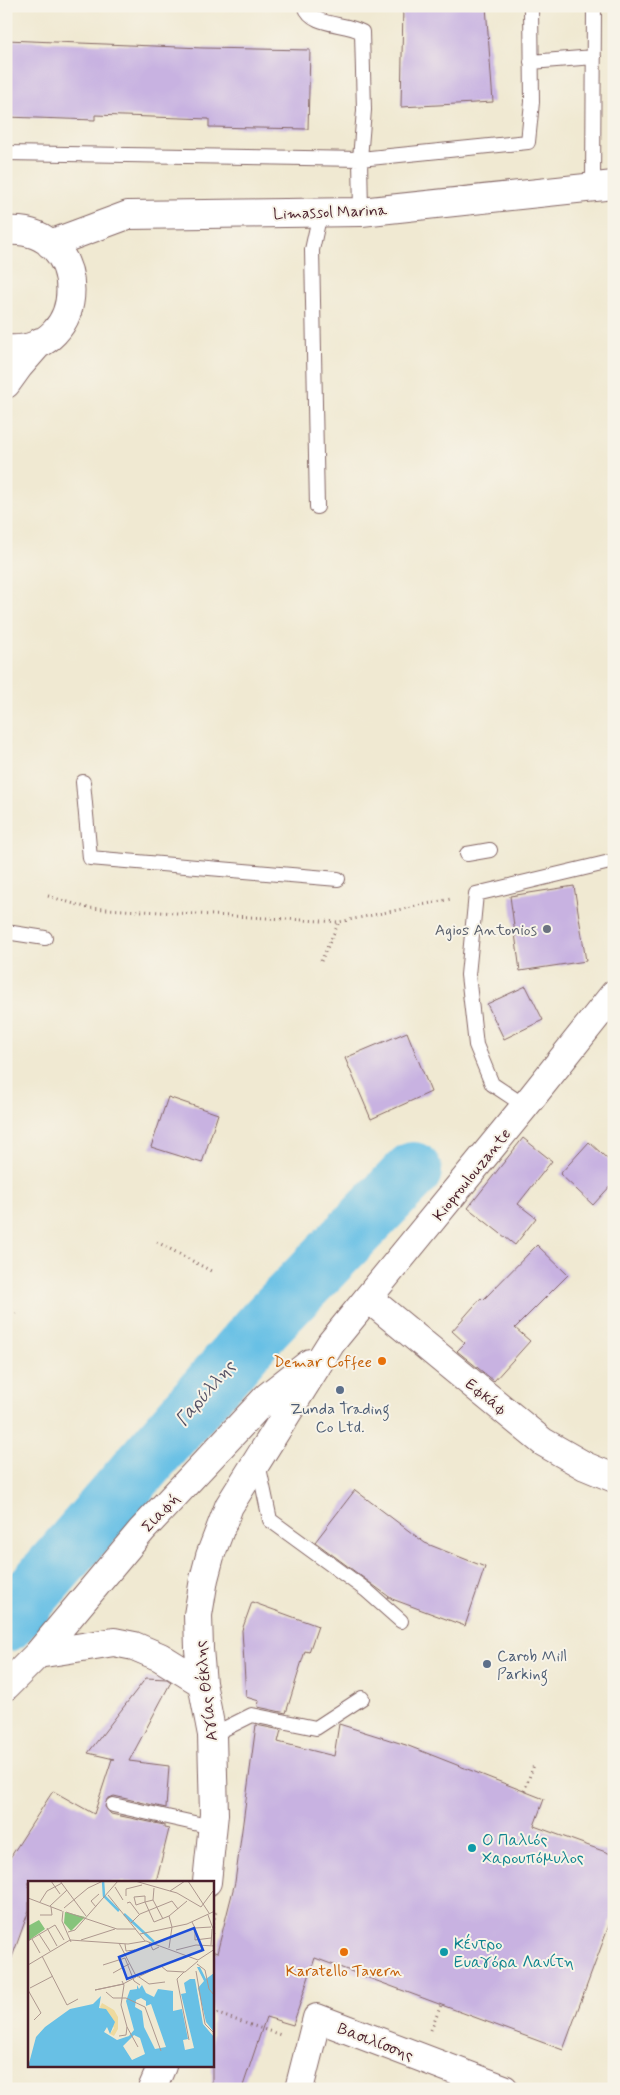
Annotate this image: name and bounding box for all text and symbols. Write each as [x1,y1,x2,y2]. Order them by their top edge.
street label: Limassol Marina [273,200,388,225]
place label: Agios Antonios [435,920,537,941]
marker: Agios Antonios [541,923,553,935]
street label: Kioproulouzante [428,1124,516,1226]
place label: Demar Coffee [273,1352,372,1373]
water label: Γαρύλλης [170,1355,242,1432]
marker: Demar Coffee [376,1355,388,1367]
street label: Εφκάφ [461,1374,511,1420]
marker: Zunda Trading Co Ltd. [334,1384,346,1396]
place label: Zunda Trading Co Ltd. [290,1399,390,1438]
street label: Σιαφή [138,1489,185,1537]
street label: Αγίας Θέκλης [189,1639,223,1742]
place label: Carob Mill Parking [497,1646,567,1686]
marker: Carob Mill Parking [481,1658,493,1670]
place label: Ο Παλιός Χαρουπόμυλος [482,1830,584,1869]
marker: Ο Παλιός Χαρουπόμυλος [466,1842,478,1854]
inset map [28,1881,214,2068]
place label: Κέντρο Ευαγόρα Λανίτη [454,1933,574,1973]
marker: Karatello Tavern [338,1946,350,1958]
marker: Κέντρο Ευαγόρα Λανίτη [438,1946,450,1958]
place label: Karatello Tavern [286,1961,403,1982]
street label: Βασιλίσσης [335,2018,416,2066]

